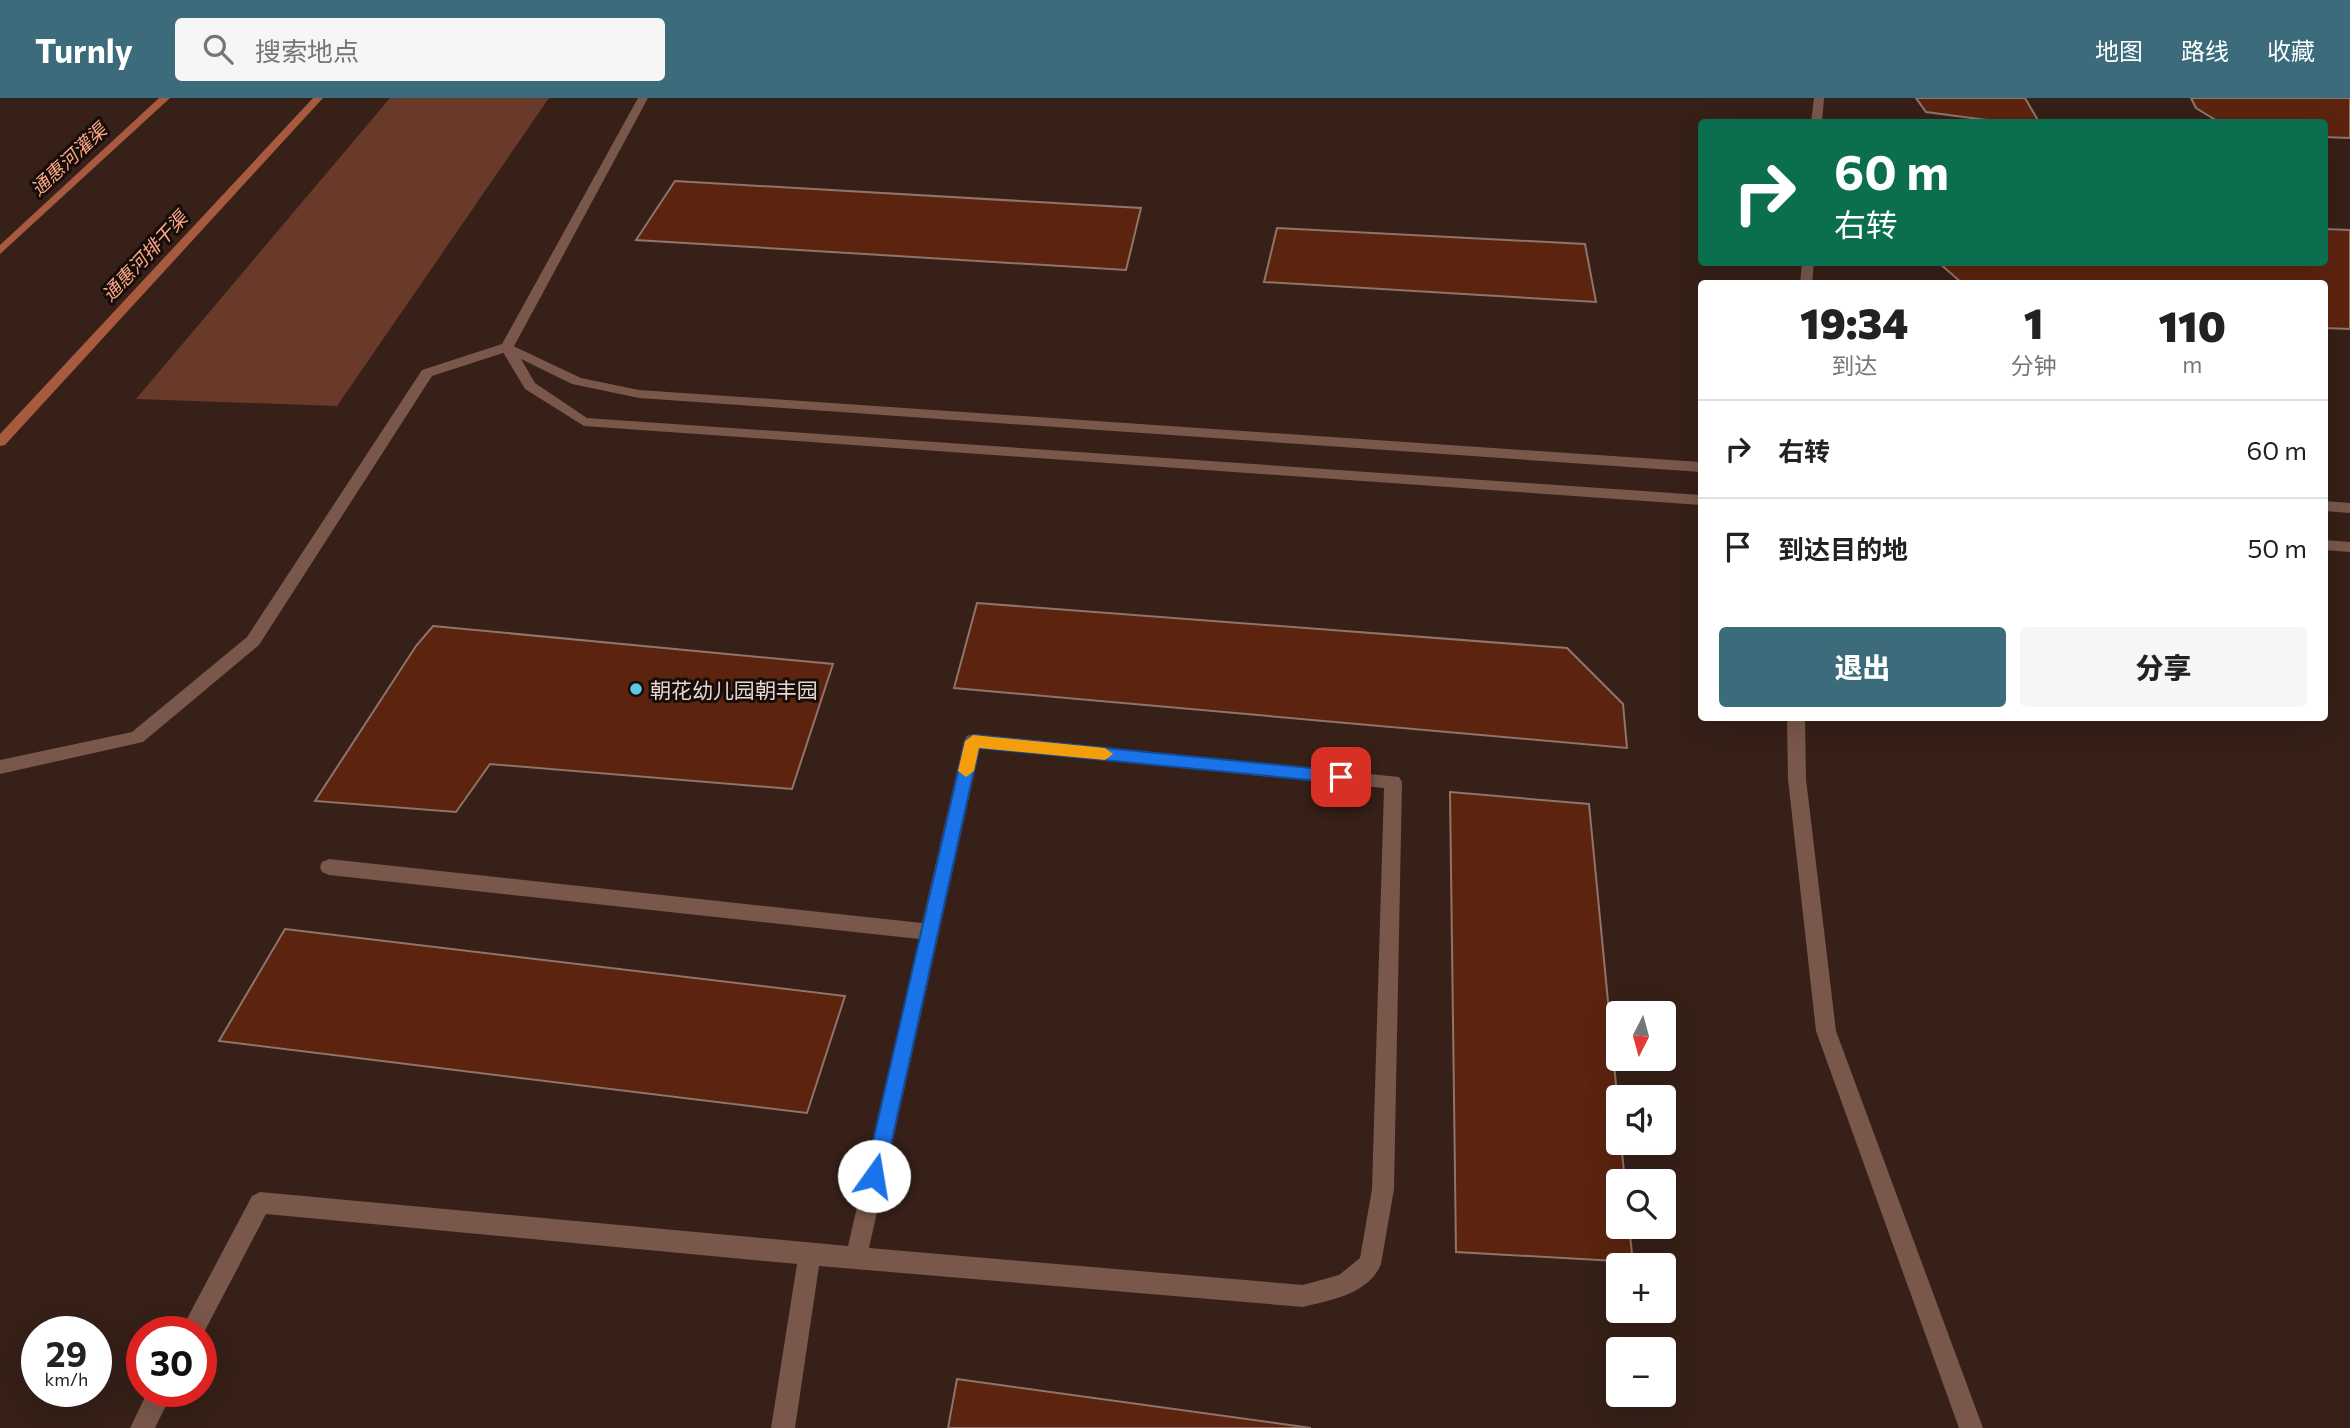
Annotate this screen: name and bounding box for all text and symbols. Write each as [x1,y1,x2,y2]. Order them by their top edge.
search box [175,18,665,81]
text: Turnly [35,29,133,70]
icon: search [199,30,237,68]
text: 搜索地点 [255,35,359,66]
text: 地图 [2095,36,2143,65]
text: 路线 [2181,36,2229,65]
text: 收藏 [2267,36,2315,65]
water label: 通惠河灌渠 [25,116,113,200]
text: 60 m [1834,140,1949,200]
icon: right [1719,147,1810,238]
water label: 通惠河排干渠 [97,204,193,306]
text: 右转 [1834,204,1898,244]
text: 19:34 [1800,296,1908,348]
text: 1 [2024,296,2043,348]
text: 110 [2159,299,2226,351]
text: m [2182,350,2202,378]
text: 到达 [1831,351,1877,379]
text: 分钟 [2010,351,2056,379]
icon: right [1719,430,1757,468]
text: 60 m [2247,434,2307,465]
text: 右转 [1778,435,1830,466]
icon: arrive [1719,528,1757,566]
text: 50 m [2247,532,2307,563]
text: 到达目的地 [1778,533,1908,564]
button: 退出 [1719,627,2006,707]
button: 分享 [2020,627,2307,707]
place label: 朝花幼儿园朝丰园 [650,677,818,702]
marker: 朝花幼儿园朝丰园 [628,681,644,697]
pin [1311,747,1371,807]
icon: arrive [1322,758,1360,796]
north arrow [1606,1001,1676,1071]
map controls [1606,1001,1676,1407]
button: sound [1606,1085,1676,1155]
position arrow [837,1139,911,1213]
button: search [1606,1169,1676,1239]
button: + [1606,1253,1676,1323]
speed limit sign: 30 [126,1316,217,1407]
text: 29 [46,1331,87,1374]
button: − [1606,1337,1676,1407]
text: km/h [45,1368,88,1390]

